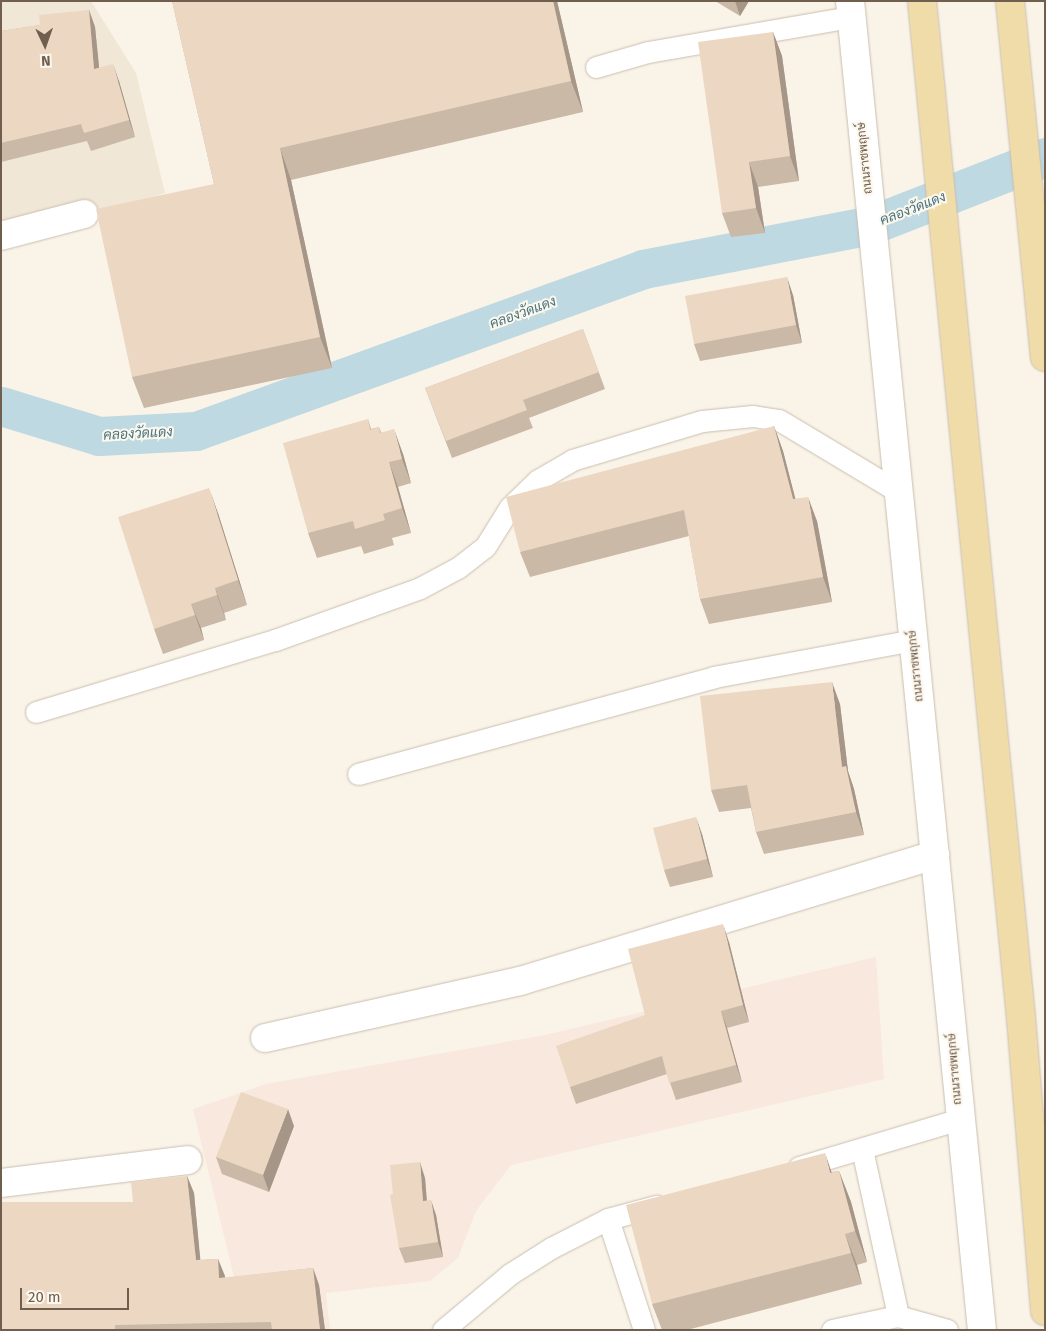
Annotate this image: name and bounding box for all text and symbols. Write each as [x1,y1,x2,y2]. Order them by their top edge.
north arrow [20,20,70,70]
text: N [41,52,51,69]
street label: ถนนราชพฤกษ์ [854,122,876,194]
water label: คลองวัดแดง [878,189,948,229]
water label: คลองวัดแดง [488,293,558,333]
water label: คลองวัดแดง [103,424,173,444]
street label: ถนนราชพฤกษ์ [905,630,927,702]
street label: ถนนราชพฤกษ์ [945,1033,965,1105]
scale bar [22,1278,131,1310]
text: 20 m [28,1288,61,1306]

